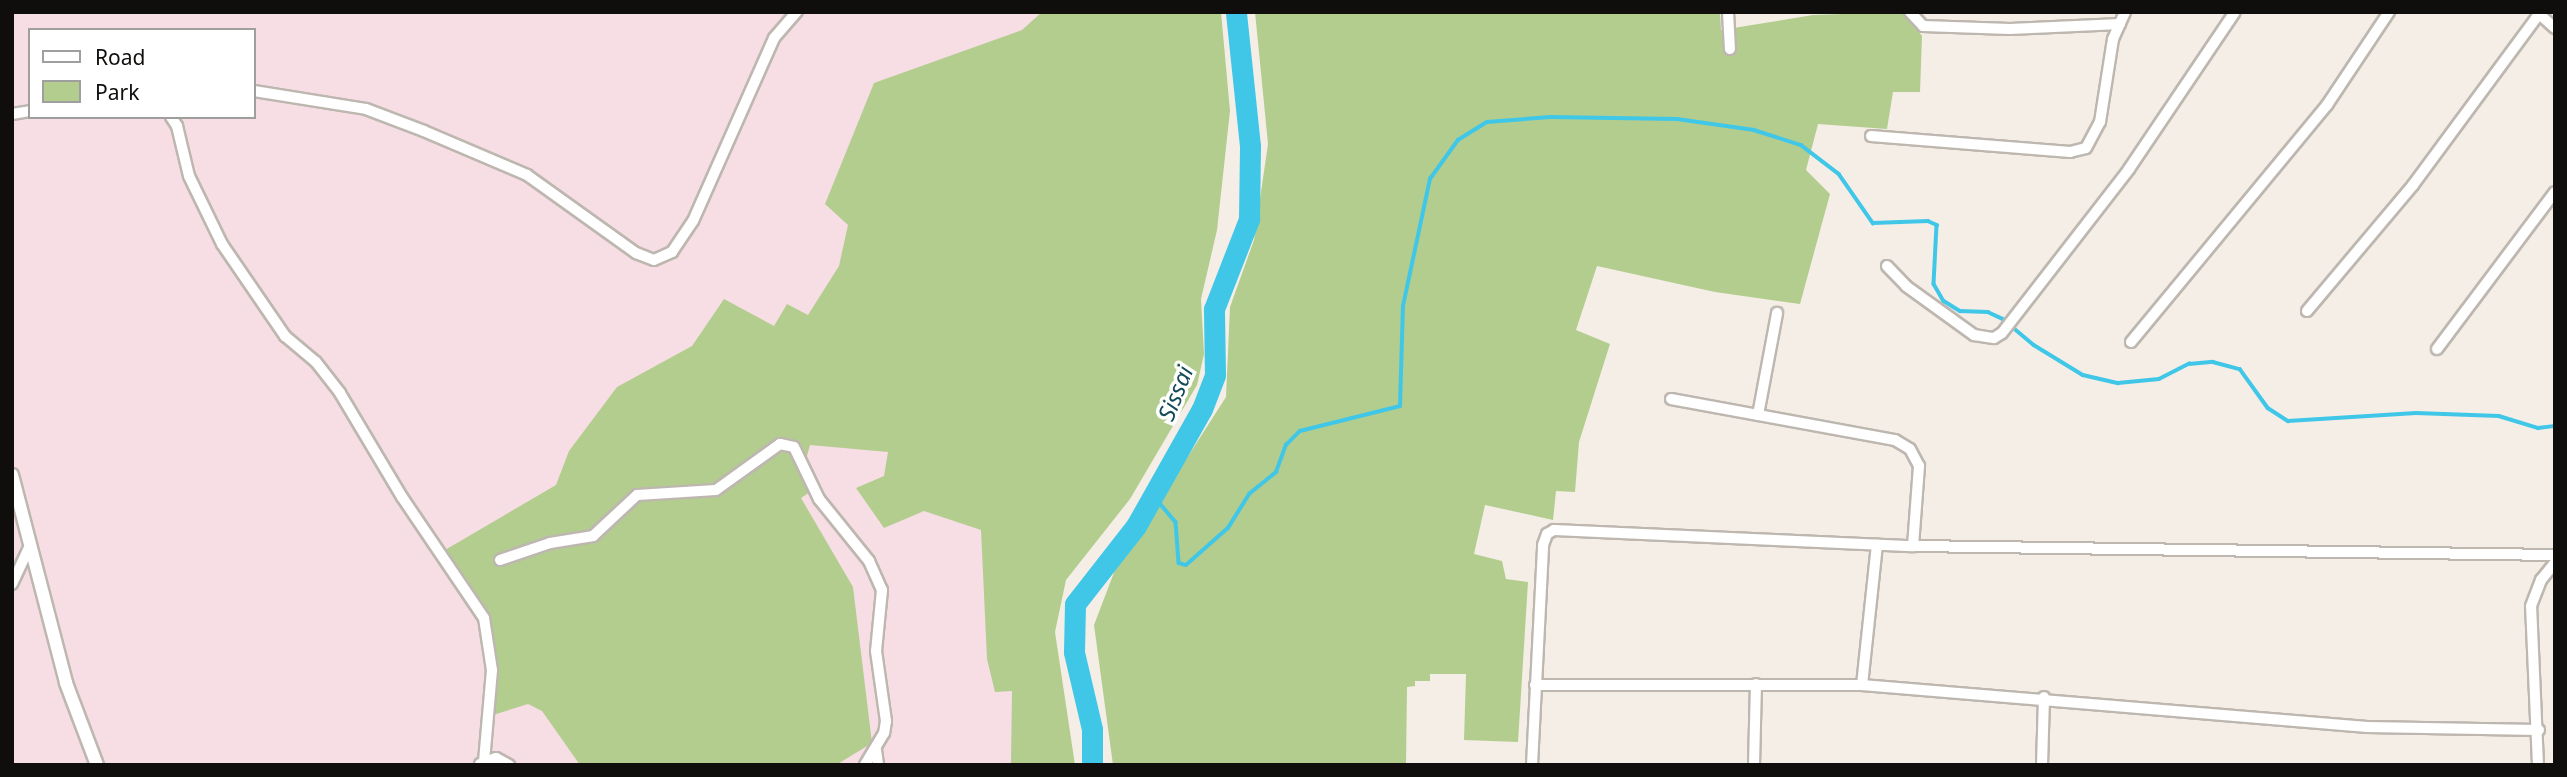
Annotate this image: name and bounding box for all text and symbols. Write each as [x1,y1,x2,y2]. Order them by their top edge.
legend [28,28,256,119]
text: Road [95,43,145,71]
text: Park [95,78,139,106]
water label: Sissai [1152,362,1198,424]

